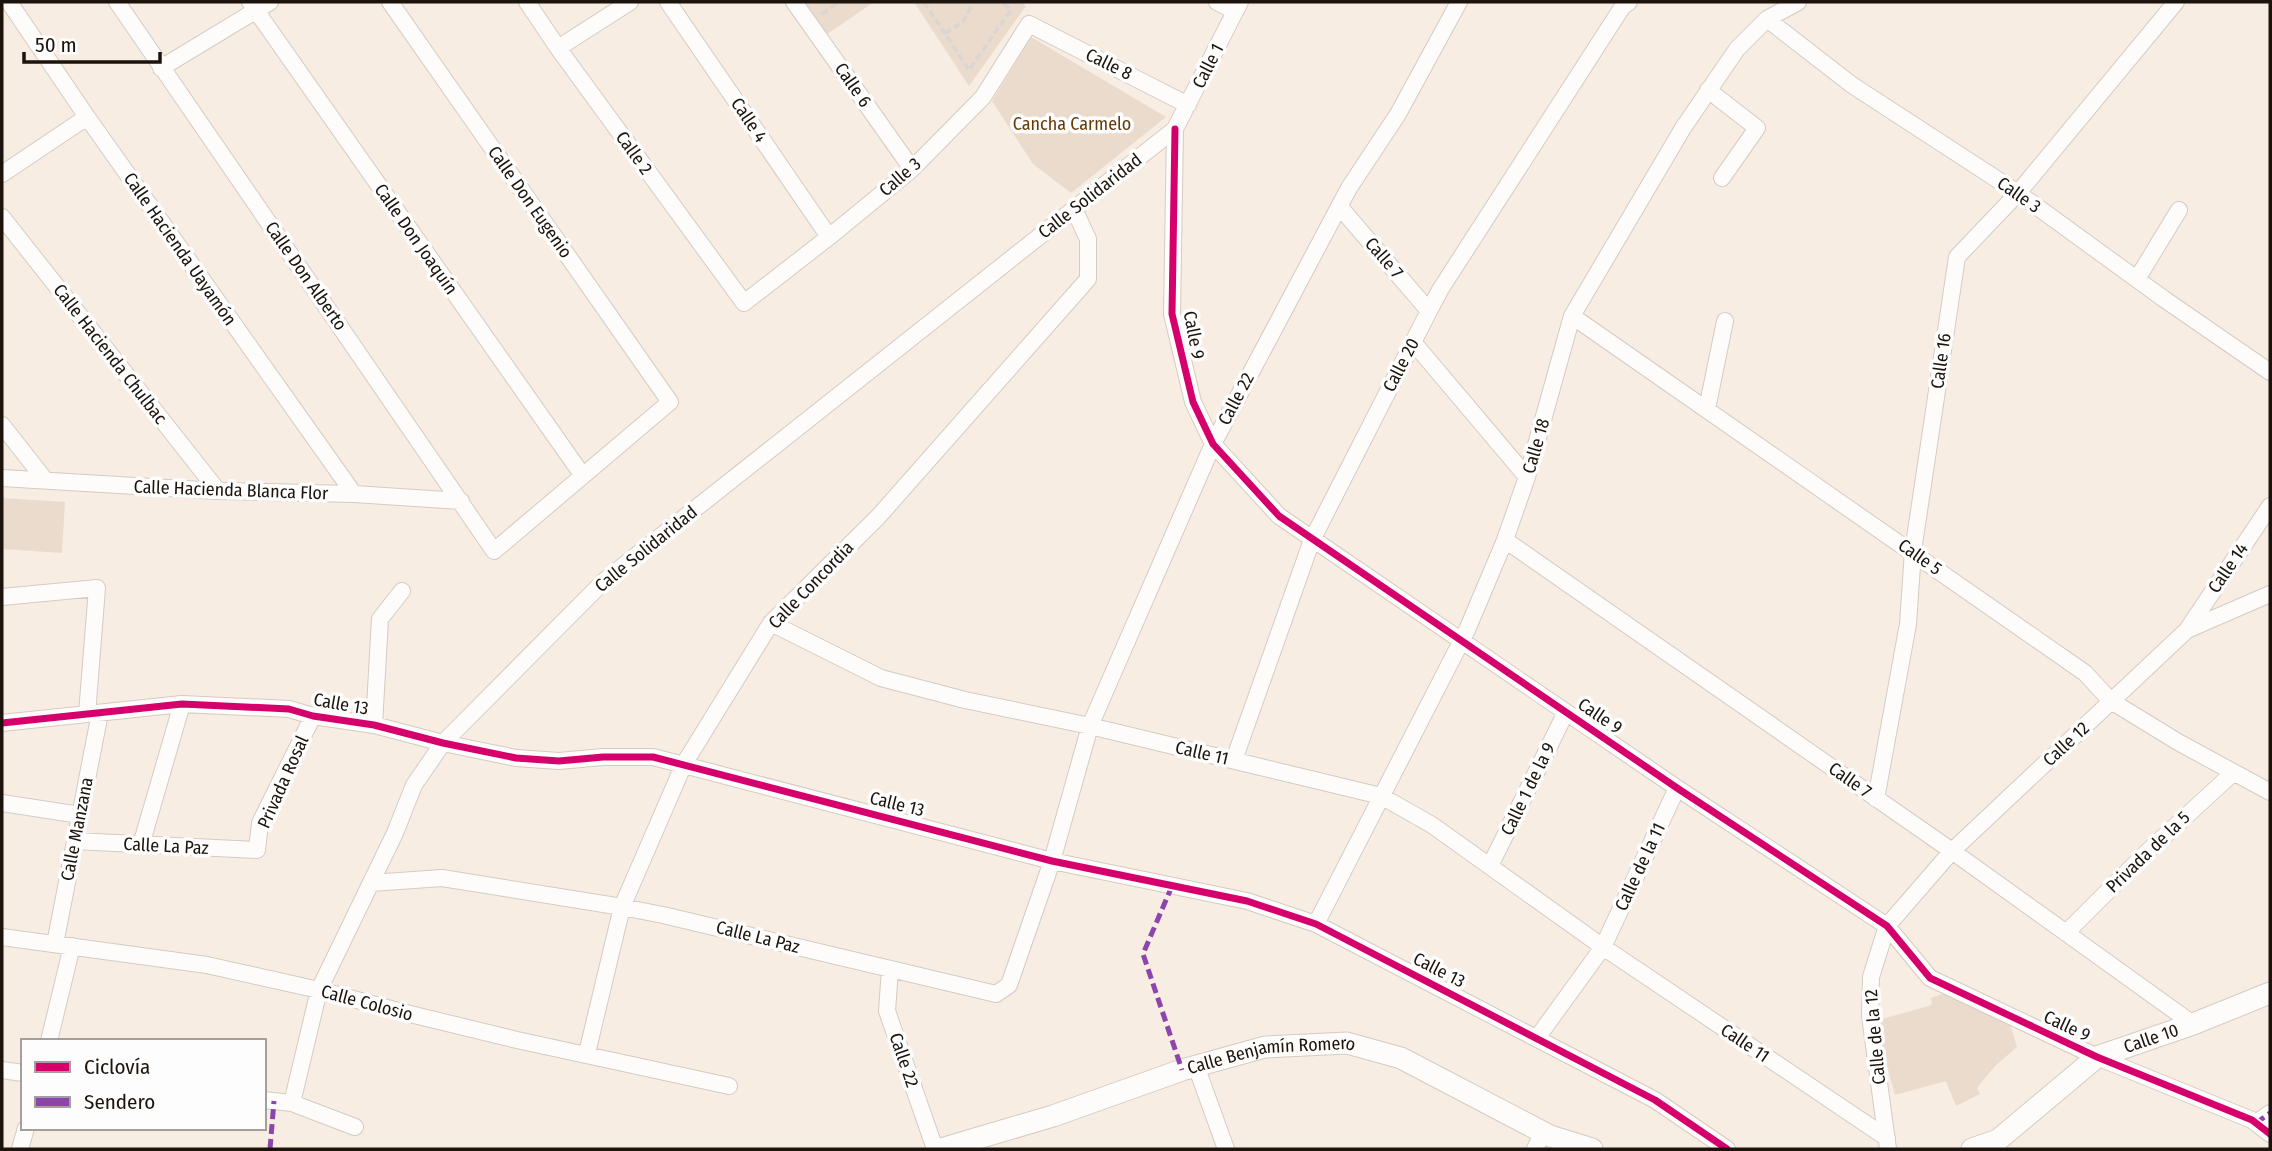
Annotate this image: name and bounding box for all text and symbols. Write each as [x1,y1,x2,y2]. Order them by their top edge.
scale bar [24,21,161,65]
text: 50 m [35,32,77,58]
street label: Calle 1 [1187,40,1229,92]
street label: Calle 8 [1082,43,1136,85]
street label: Calle 6 [830,59,876,111]
street label: Calle 4 [726,94,772,147]
park label: Cancha Carmelo [1013,113,1131,135]
street label: Calle 2 [611,127,657,179]
street label: Calle Don Eugenio [483,142,577,262]
street label: Calle Solidaridad [1034,149,1146,243]
street label: Calle 3 [875,153,925,201]
street label: Calle Hacienda Uayamón [119,168,241,330]
street label: Calle 3 [1993,172,2045,218]
street label: Calle Don Joaquín [370,179,462,299]
street label: Calle Don Alberto [260,217,352,335]
street label: Calle 7 [1360,233,1408,283]
street label: Calle Hacienda Chulbac [48,280,172,429]
street label: Calle 9 [1179,309,1209,361]
street label: Calle 16 [1926,332,1956,390]
street label: Calle 20 [1378,334,1424,396]
street label: Calle 22 [1213,369,1259,429]
street label: Calle 18 [1518,416,1554,476]
street label: Calle Hacienda Blanca Flor [133,476,329,504]
street label: Calle Solidaridad [590,501,702,597]
street label: Calle 5 [1894,534,1946,580]
street label: Calle Concordia [764,536,858,633]
street label: Calle 14 [2203,538,2253,597]
street label: Calle 13 [312,688,370,720]
street label: Calle 9 [1574,693,1626,739]
street label: Calle 12 [2038,717,2094,771]
street label: Privada Rosal [253,732,313,832]
street label: Calle 11 [1173,736,1231,770]
street label: Calle 1 de la 9 [1496,739,1560,839]
street label: Calle 7 [1824,757,1876,803]
street label: Calle Manzana [56,775,98,883]
street label: Calle 13 [868,787,926,821]
street label: Privada de la 5 [2102,807,2194,897]
street label: Calle de la 11 [1610,820,1670,914]
street label: Calle La Paz [123,833,209,859]
street label: Calle La Paz [714,916,802,958]
street label: Calle 13 [1409,948,1469,992]
street label: Calle Colosio [319,980,415,1026]
street label: Calle de la 12 [1860,988,1890,1086]
street label: Calle 9 [2040,1006,2094,1046]
street label: Calle 11 [1716,1019,1774,1067]
street label: Calle 10 [2121,1019,2182,1058]
street label: Calle 22 [884,1030,924,1090]
street label: Calle Benjamín Romero [1185,1032,1358,1079]
legend [21,1039,266,1130]
text: Ciclovía [84,1054,150,1080]
text: Sendero [84,1089,155,1115]

